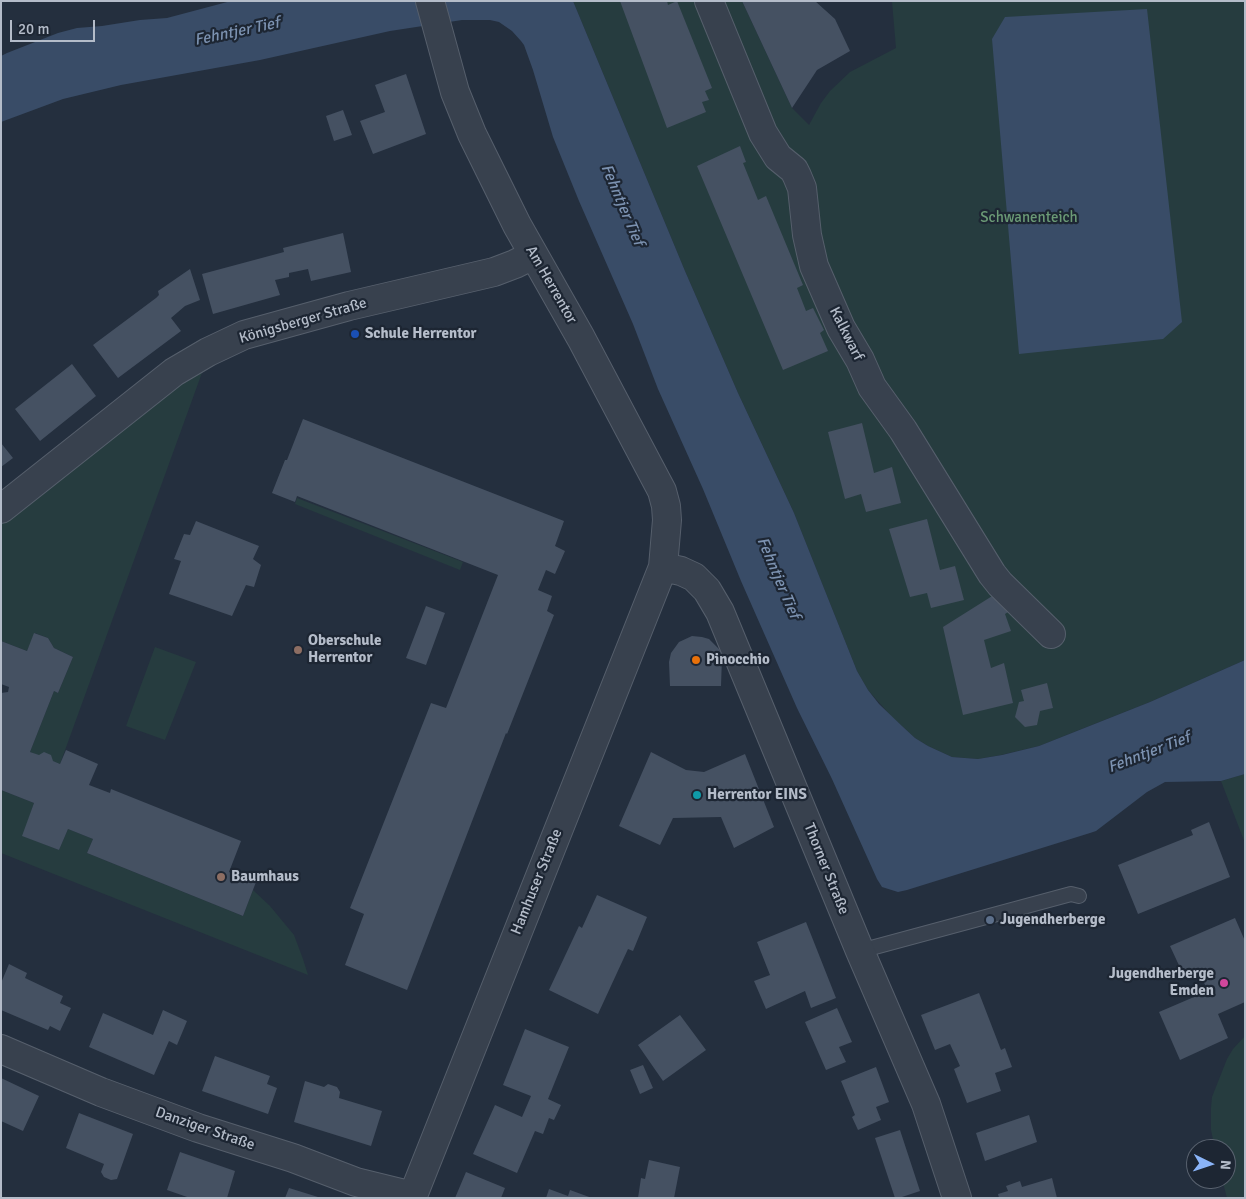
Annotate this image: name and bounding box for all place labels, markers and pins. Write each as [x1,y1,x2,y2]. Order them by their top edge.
place label: Schule Herrentor [365,325,477,343]
marker: Schule Herrentor [349,328,361,340]
place label: Oberschule Herrentor [308,632,382,667]
marker: Oberschule Herrentor [292,644,304,656]
place label: Pinocchio [706,651,770,669]
marker: Pinocchio [690,654,702,666]
place label: Herrentor EINS [707,786,807,804]
marker: Herrentor EINS [691,789,703,801]
place label: Baumhaus [231,868,299,886]
marker: Baumhaus [215,871,227,883]
place label: Jugendherberge [1000,911,1105,929]
marker: Jugendherberge [984,914,996,926]
place label: Jugendherberge Emden [1109,965,1214,1000]
marker: Jugendherberge Emden [1218,977,1230,989]

